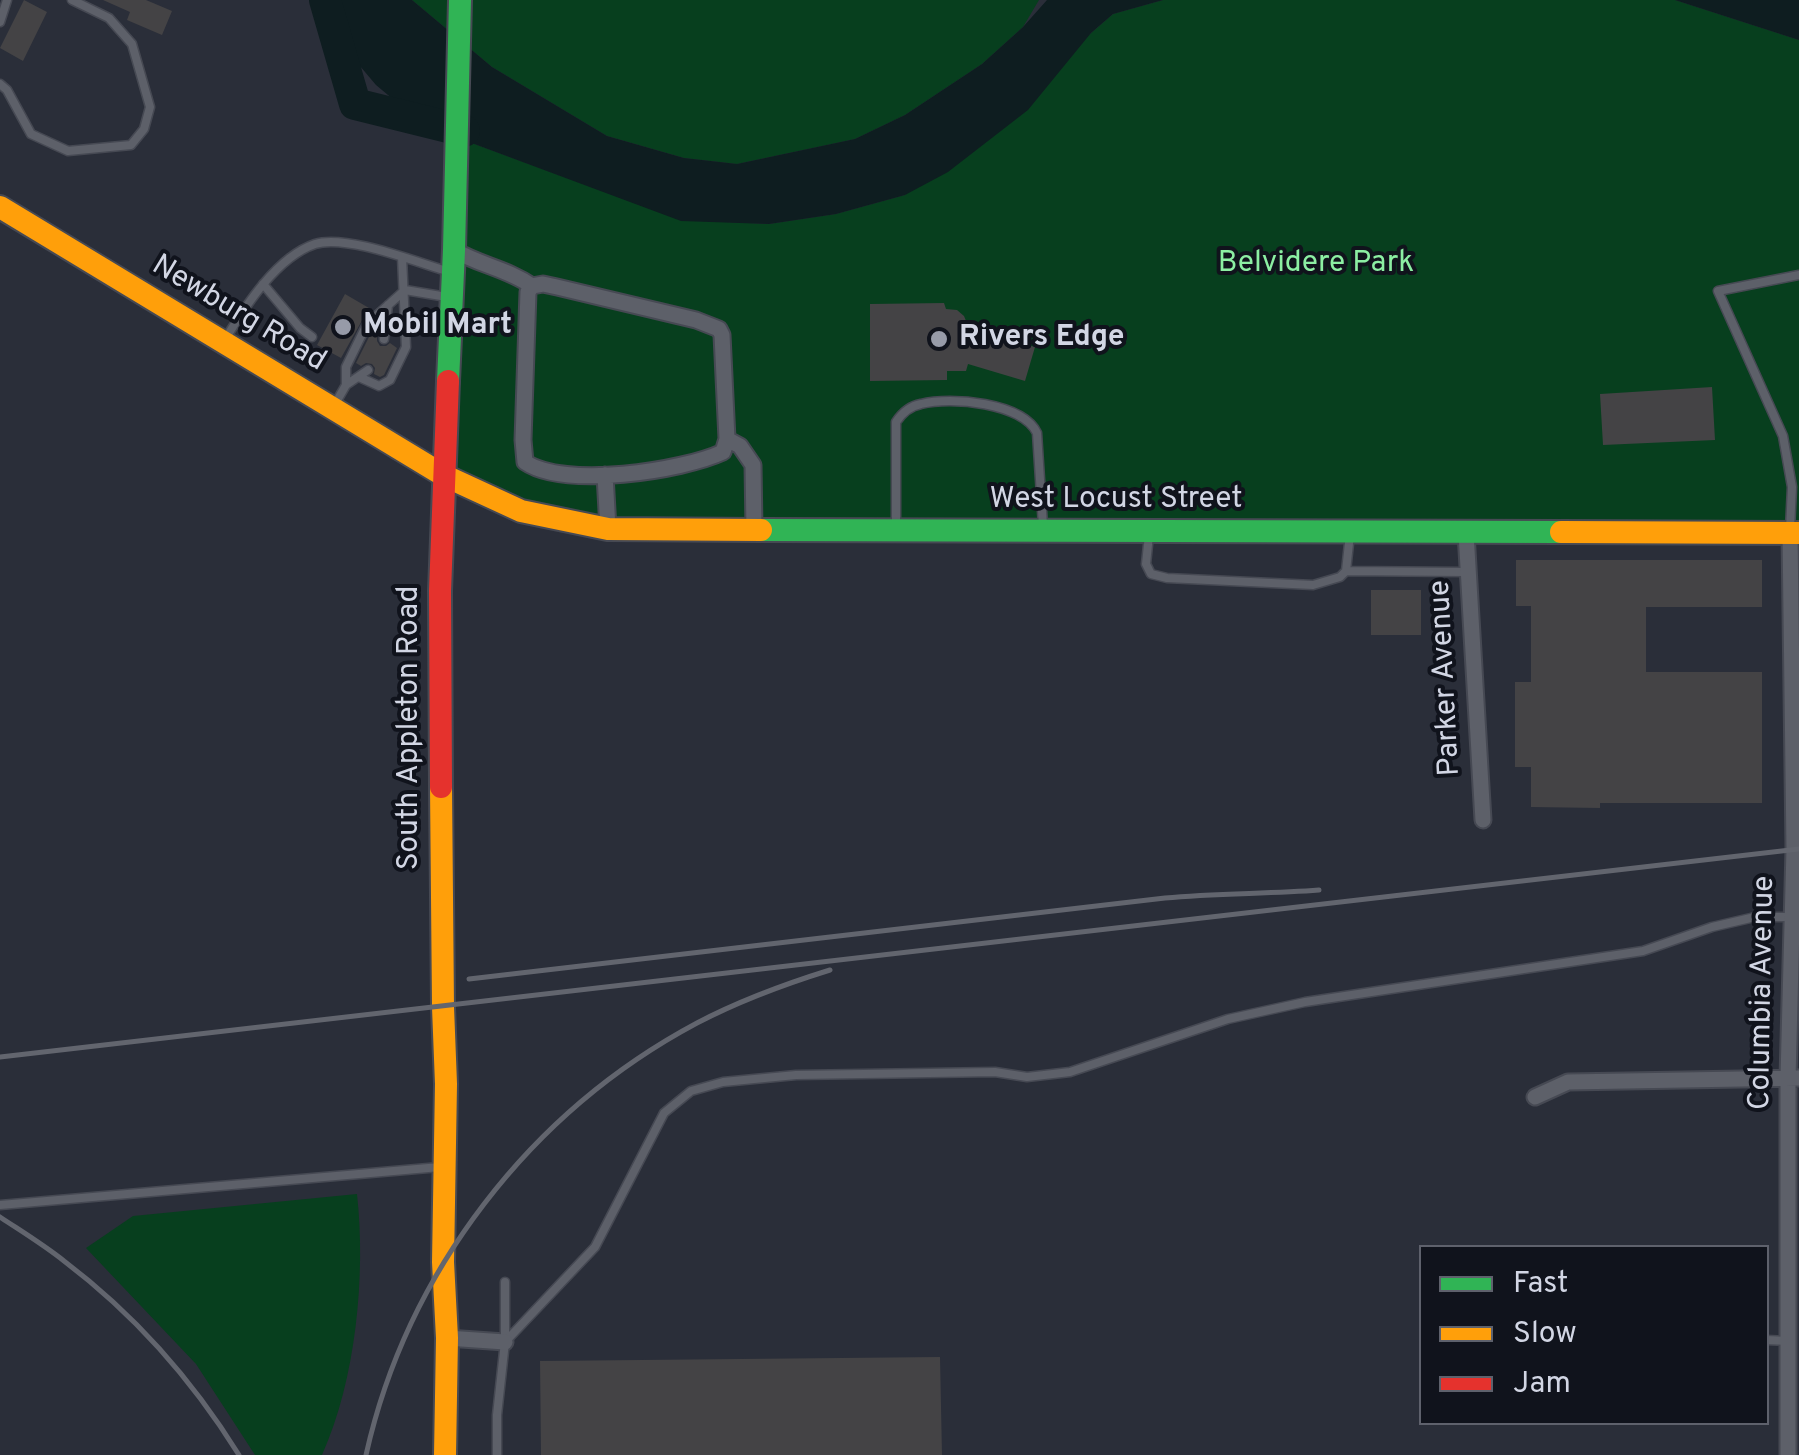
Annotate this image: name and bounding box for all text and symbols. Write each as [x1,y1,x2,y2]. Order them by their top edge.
park label: Belvidere Park [1218,247,1414,283]
street label: Newburg Road [144,249,332,381]
place label: Mobil Mart [363,309,512,345]
marker: Mobil Mart [332,316,354,338]
place label: Rivers Edge [959,321,1125,357]
marker: Rivers Edge [928,328,950,350]
street label: West Locust Street [990,483,1242,519]
street label: Parker Avenue [1424,579,1470,777]
street label: South Appleton Road [393,586,429,870]
street label: Columbia Avenue [1744,876,1784,1110]
legend [1419,1245,1769,1425]
text: Fast [1513,1266,1568,1303]
text: Slow [1513,1316,1577,1353]
text: Jam [1513,1366,1571,1403]

